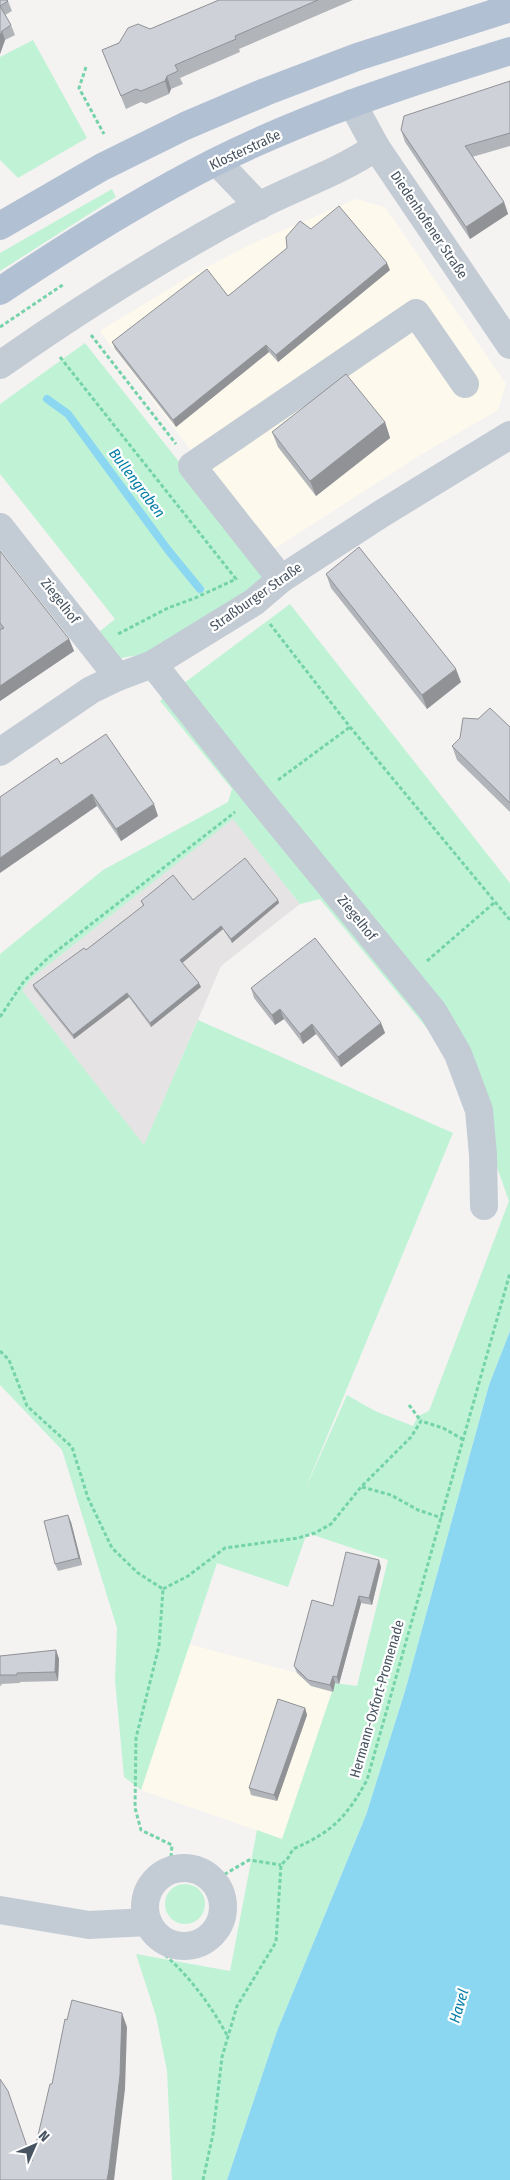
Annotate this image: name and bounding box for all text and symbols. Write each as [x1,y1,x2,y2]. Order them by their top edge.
street label: Klosterstraße [207,126,283,174]
street label: Diedenhofener Straße [387,168,471,282]
water label: Bullengraben [105,445,169,521]
street label: Straßburger Straße [207,559,305,635]
street label: Ziegelhof [37,575,84,628]
street label: Ziegelhof [334,892,381,945]
street label: Hermann-Oxfort-Promenade [346,1618,408,1780]
water label: Havel [446,1987,472,2025]
north arrow [10,2120,60,2170]
text: N [35,2127,53,2145]

